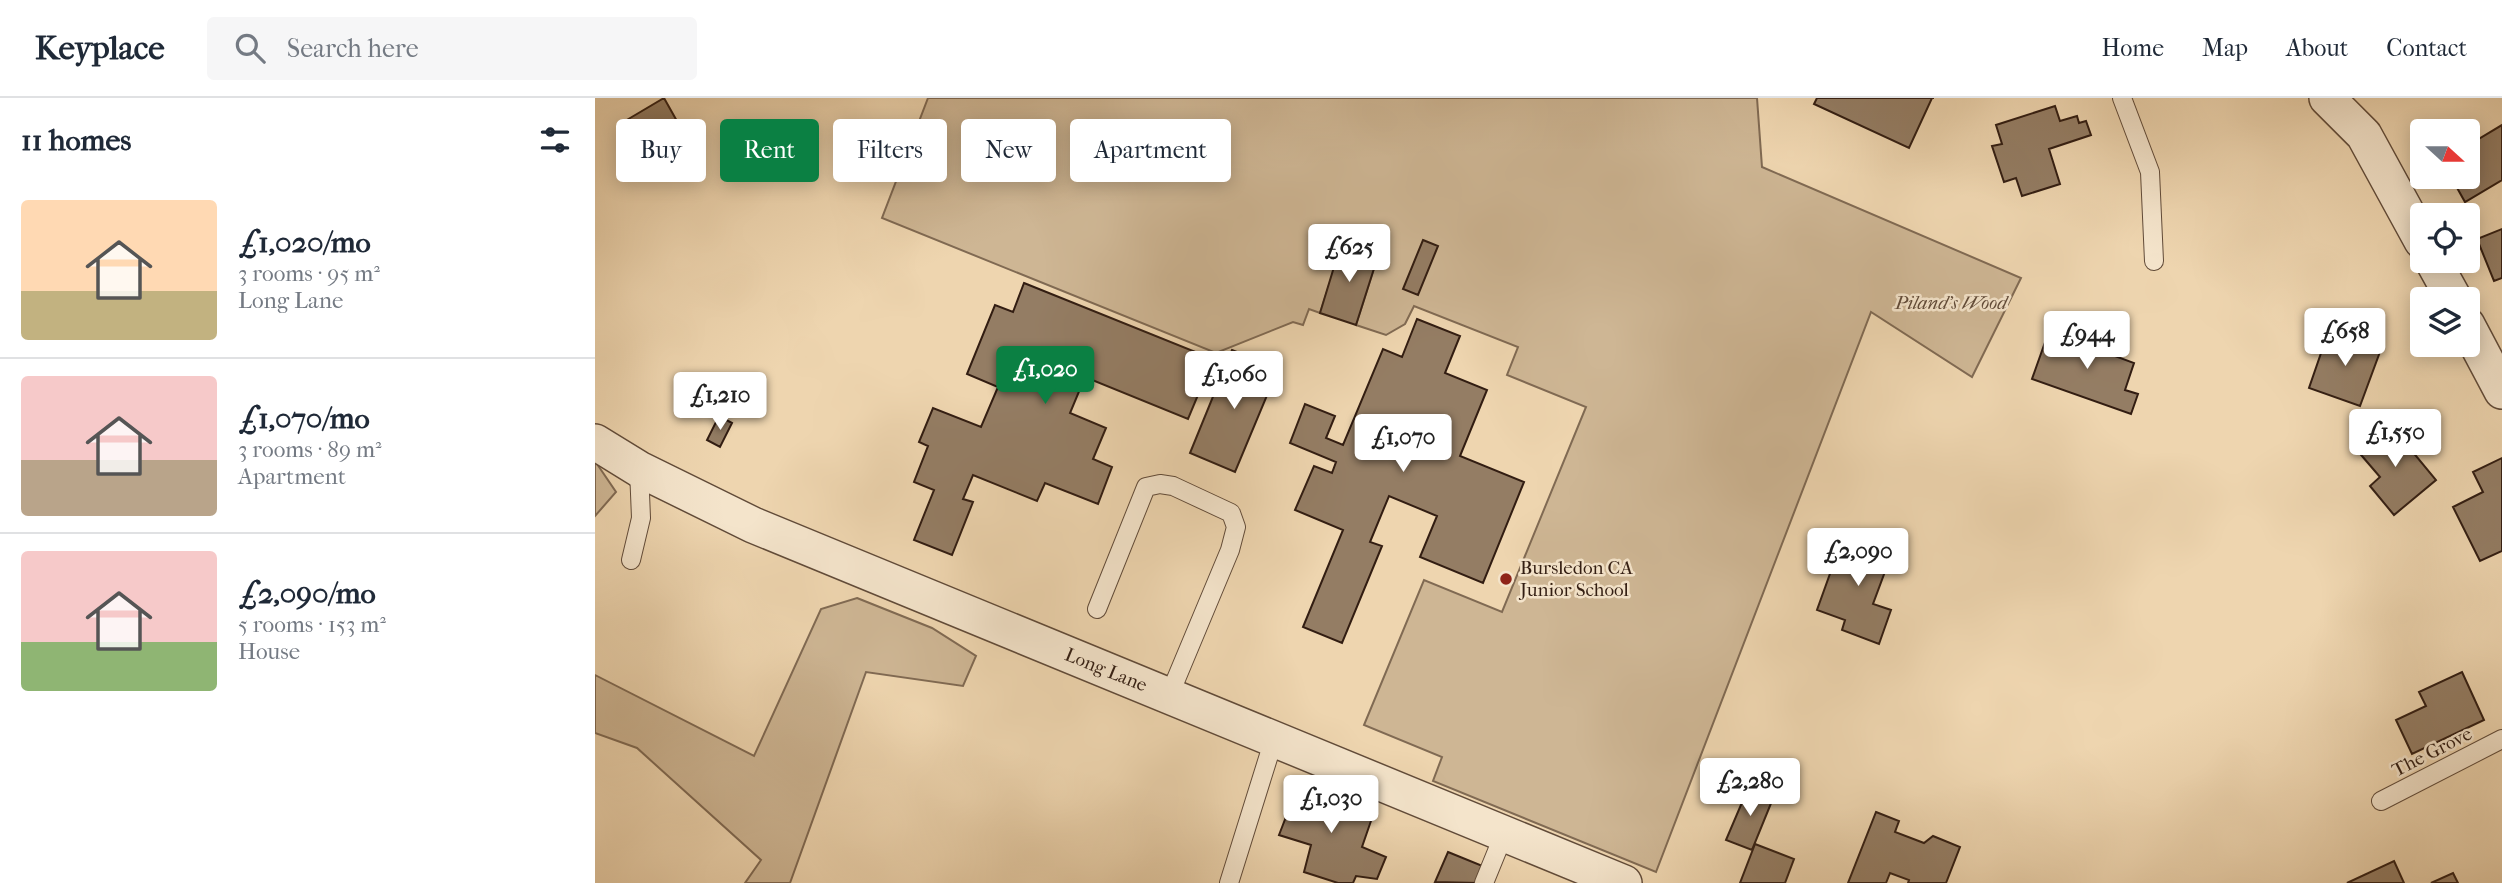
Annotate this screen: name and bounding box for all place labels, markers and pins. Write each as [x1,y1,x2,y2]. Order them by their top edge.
pin: £625 [1308,225,1390,284]
pin: £658 [2304,308,2386,368]
pin: £944 [2046,312,2128,371]
pin: £1,020 [988,346,1102,406]
pin: £1,060 [1177,352,1291,411]
pin: £1,210 [663,372,777,432]
pin: £1,550 [2338,410,2452,469]
pin: £1,070 [1346,414,1460,474]
pin: £2,090 [1801,528,1915,588]
place label: Bursledon CA Junior School [1518,557,1633,601]
marker: Bursledon CA Junior School [1498,571,1514,587]
pin: £2,280 [1693,758,1807,818]
pin: £1,030 [1274,776,1388,835]

